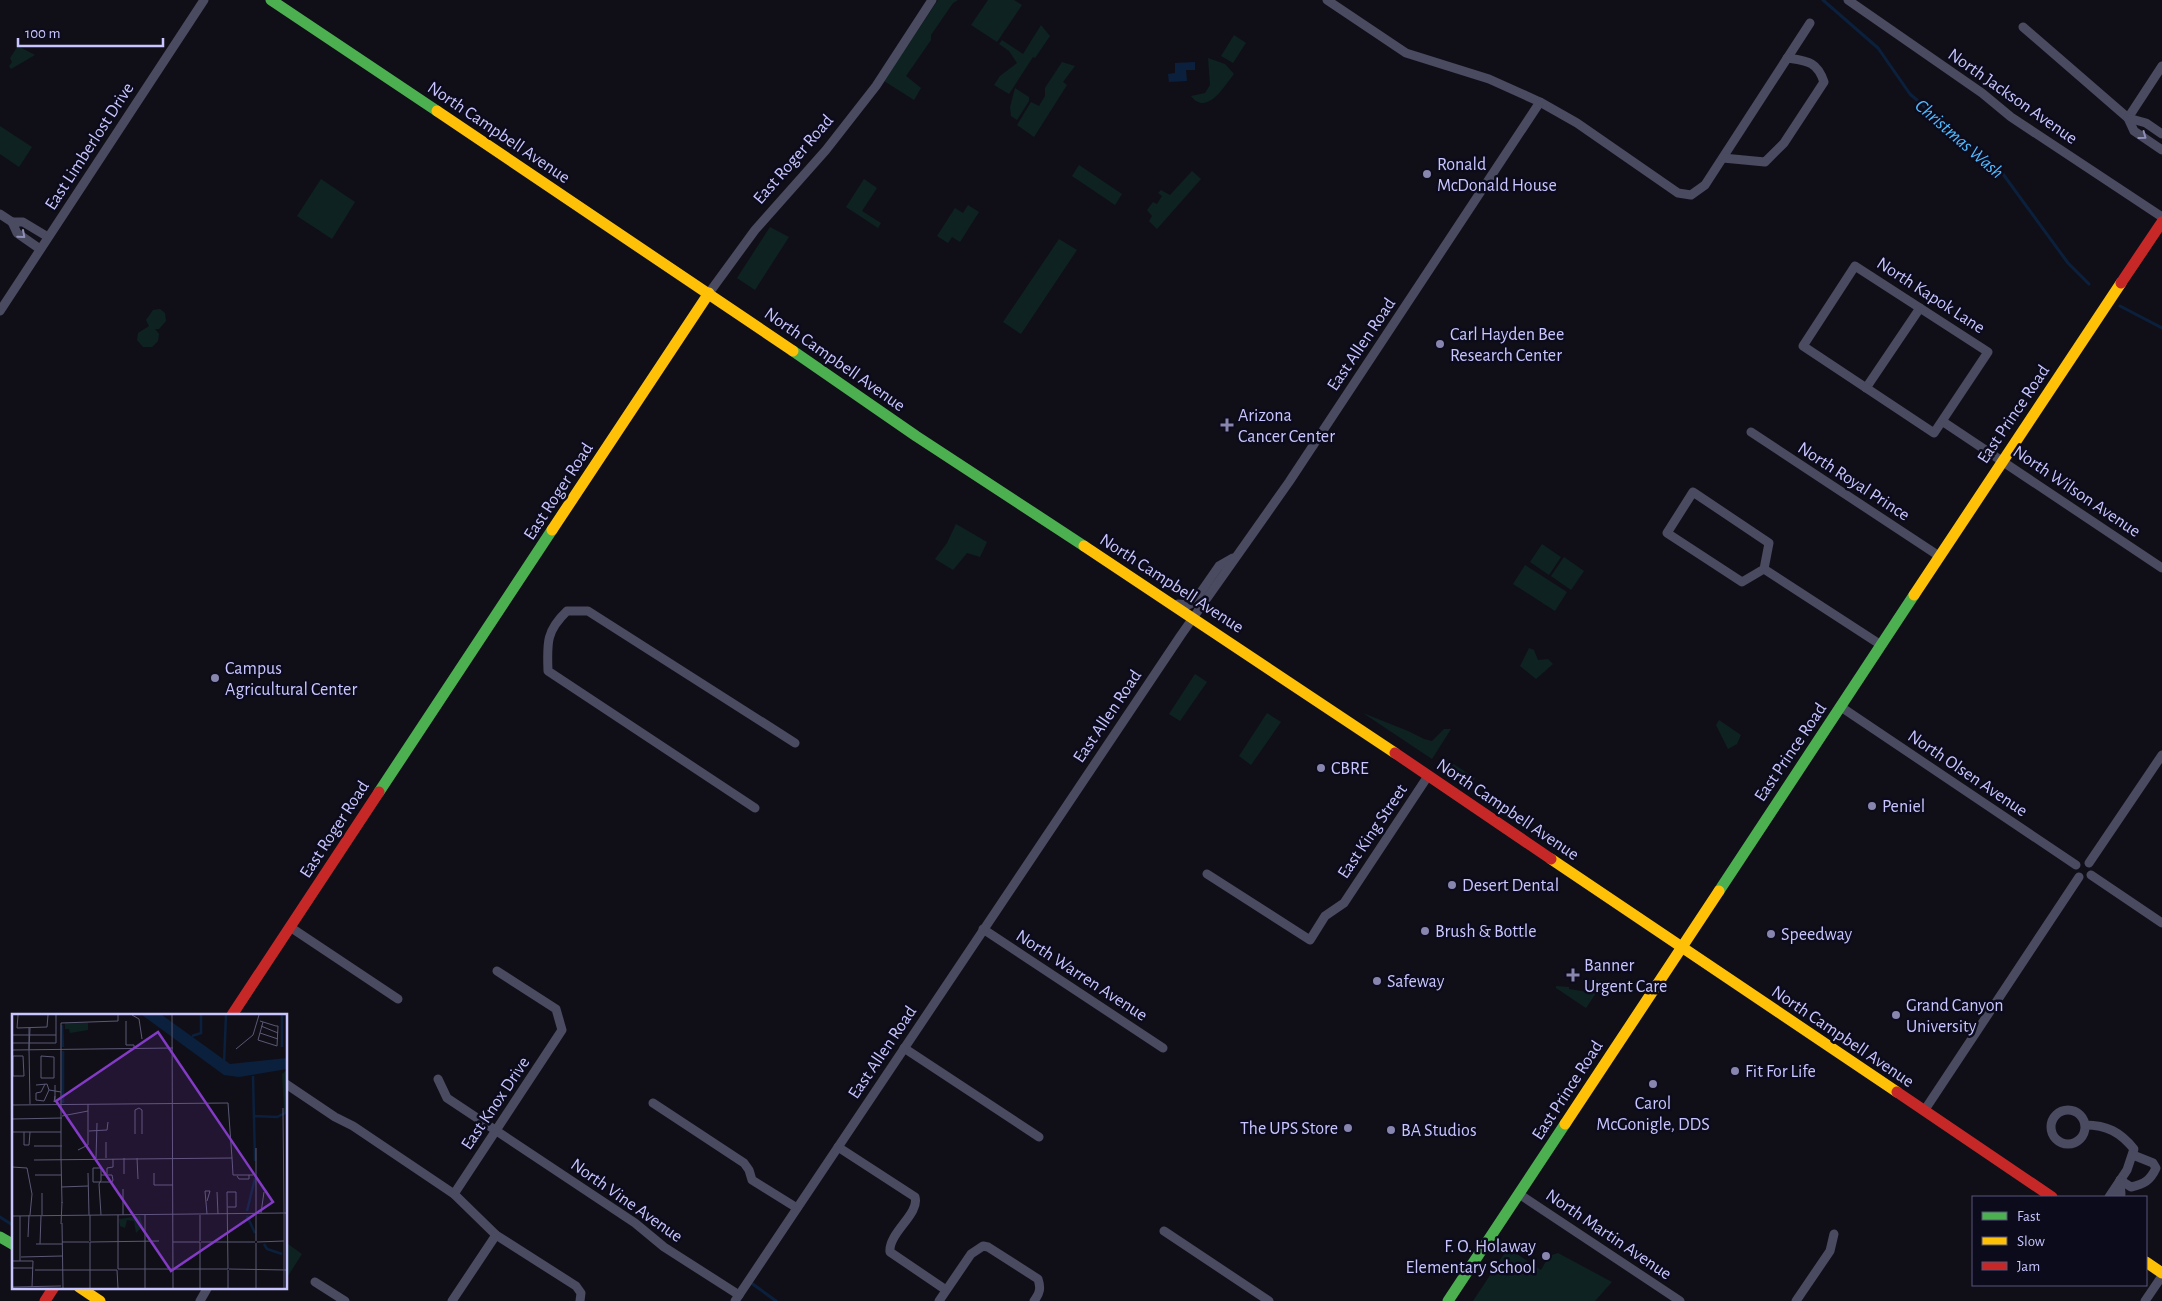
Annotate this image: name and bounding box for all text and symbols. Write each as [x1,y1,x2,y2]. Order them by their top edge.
scale bar [18,15,162,47]
text: 100 m [25,26,60,41]
street label: North Jackson Avenue [1945,46,2080,148]
street label: North Campbell Avenue [424,79,573,187]
street label: East Limberlost Drive [42,80,138,213]
water label: Christmas Wash [1911,96,2007,182]
street label: East Roger Road [750,112,837,208]
one-way arrow [2137,130,2146,140]
place label: Ronald McDonald House [1437,156,1557,195]
marker: Ronald McDonald House [1421,168,1433,180]
one-way arrow [17,230,26,239]
street label: North Kapok Lane [1873,254,1988,337]
street label: East Allen Road [1324,295,1399,394]
street label: North Campbell Avenue [761,304,908,415]
place label: Carl Hayden Bee Research Center [1450,326,1564,365]
marker: Carl Hayden Bee Research Center [1434,338,1446,350]
street label: East Prince Road [1974,362,2053,467]
place label: Arizona Cancer Center [1238,407,1335,446]
marker: Arizona Cancer Center [1220,418,1234,432]
street label: North Royal Prince [1794,439,1913,525]
street label: East Roger Road [521,440,597,543]
street label: North Wilson Avenue [2009,443,2143,541]
street label: North Campbell Avenue [1096,531,1247,637]
place label: Campus Agricultural Center [225,660,357,699]
street label: East Allen Road [1070,667,1145,766]
marker: Campus Agricultural Center [209,672,221,684]
street label: East Prince Road [1751,700,1830,805]
street label: North Olsen Avenue [1904,727,2031,820]
street label: North Campbell Avenue [1433,756,1582,864]
place label: CBRE [1331,760,1369,778]
marker: CBRE [1315,762,1327,774]
street label: East Roger Road [297,778,373,881]
street label: East King Street [1335,781,1411,882]
place label: Peniel [1882,798,1925,816]
marker: Peniel [1866,800,1878,812]
place label: Desert Dental [1462,877,1559,895]
marker: Desert Dental [1446,879,1458,891]
place label: Brush & Bottle [1435,923,1536,941]
marker: Brush & Bottle [1419,925,1431,937]
place label: Speedway [1781,926,1852,944]
street label: North Warren Avenue [1013,927,1150,1025]
marker: Speedway [1765,928,1777,940]
place label: Banner Urgent Care [1584,957,1667,996]
marker: Banner Urgent Care [1566,968,1580,982]
place label: Safeway [1387,973,1445,991]
marker: Safeway [1371,975,1383,987]
street label: North Campbell Avenue [1768,983,1917,1091]
place label: Grand Canyon University [1906,997,2004,1036]
street label: East Allen Road [845,1003,920,1102]
marker: Grand Canyon University [1890,1009,1902,1021]
inset map [12,1014,288,1288]
street label: East Prince Road [1529,1038,1607,1143]
street label: East Knox Drive [458,1054,533,1153]
place label: Fit For Life [1745,1063,1816,1081]
marker: Fit For Life [1729,1065,1741,1077]
marker: Carol McGonigle, DDS [1647,1078,1659,1090]
place label: Carol McGonigle, DDS [1596,1095,1710,1134]
place label: The UPS Store [1240,1120,1338,1138]
marker: The UPS Store [1342,1122,1354,1134]
place label: BA Studios [1401,1122,1477,1140]
marker: BA Studios [1385,1124,1397,1136]
street label: North Vine Avenue [567,1156,686,1246]
street label: North Martin Avenue [1542,1186,1675,1283]
legend [1972,1196,2147,1286]
text: Fast [2017,1209,2041,1224]
text: Slow [2017,1234,2045,1249]
place label: F. O. Holaway Elementary School [1406,1238,1536,1277]
marker: F. O. Holaway Elementary School [1540,1250,1552,1262]
text: Jam [2017,1259,2040,1274]

